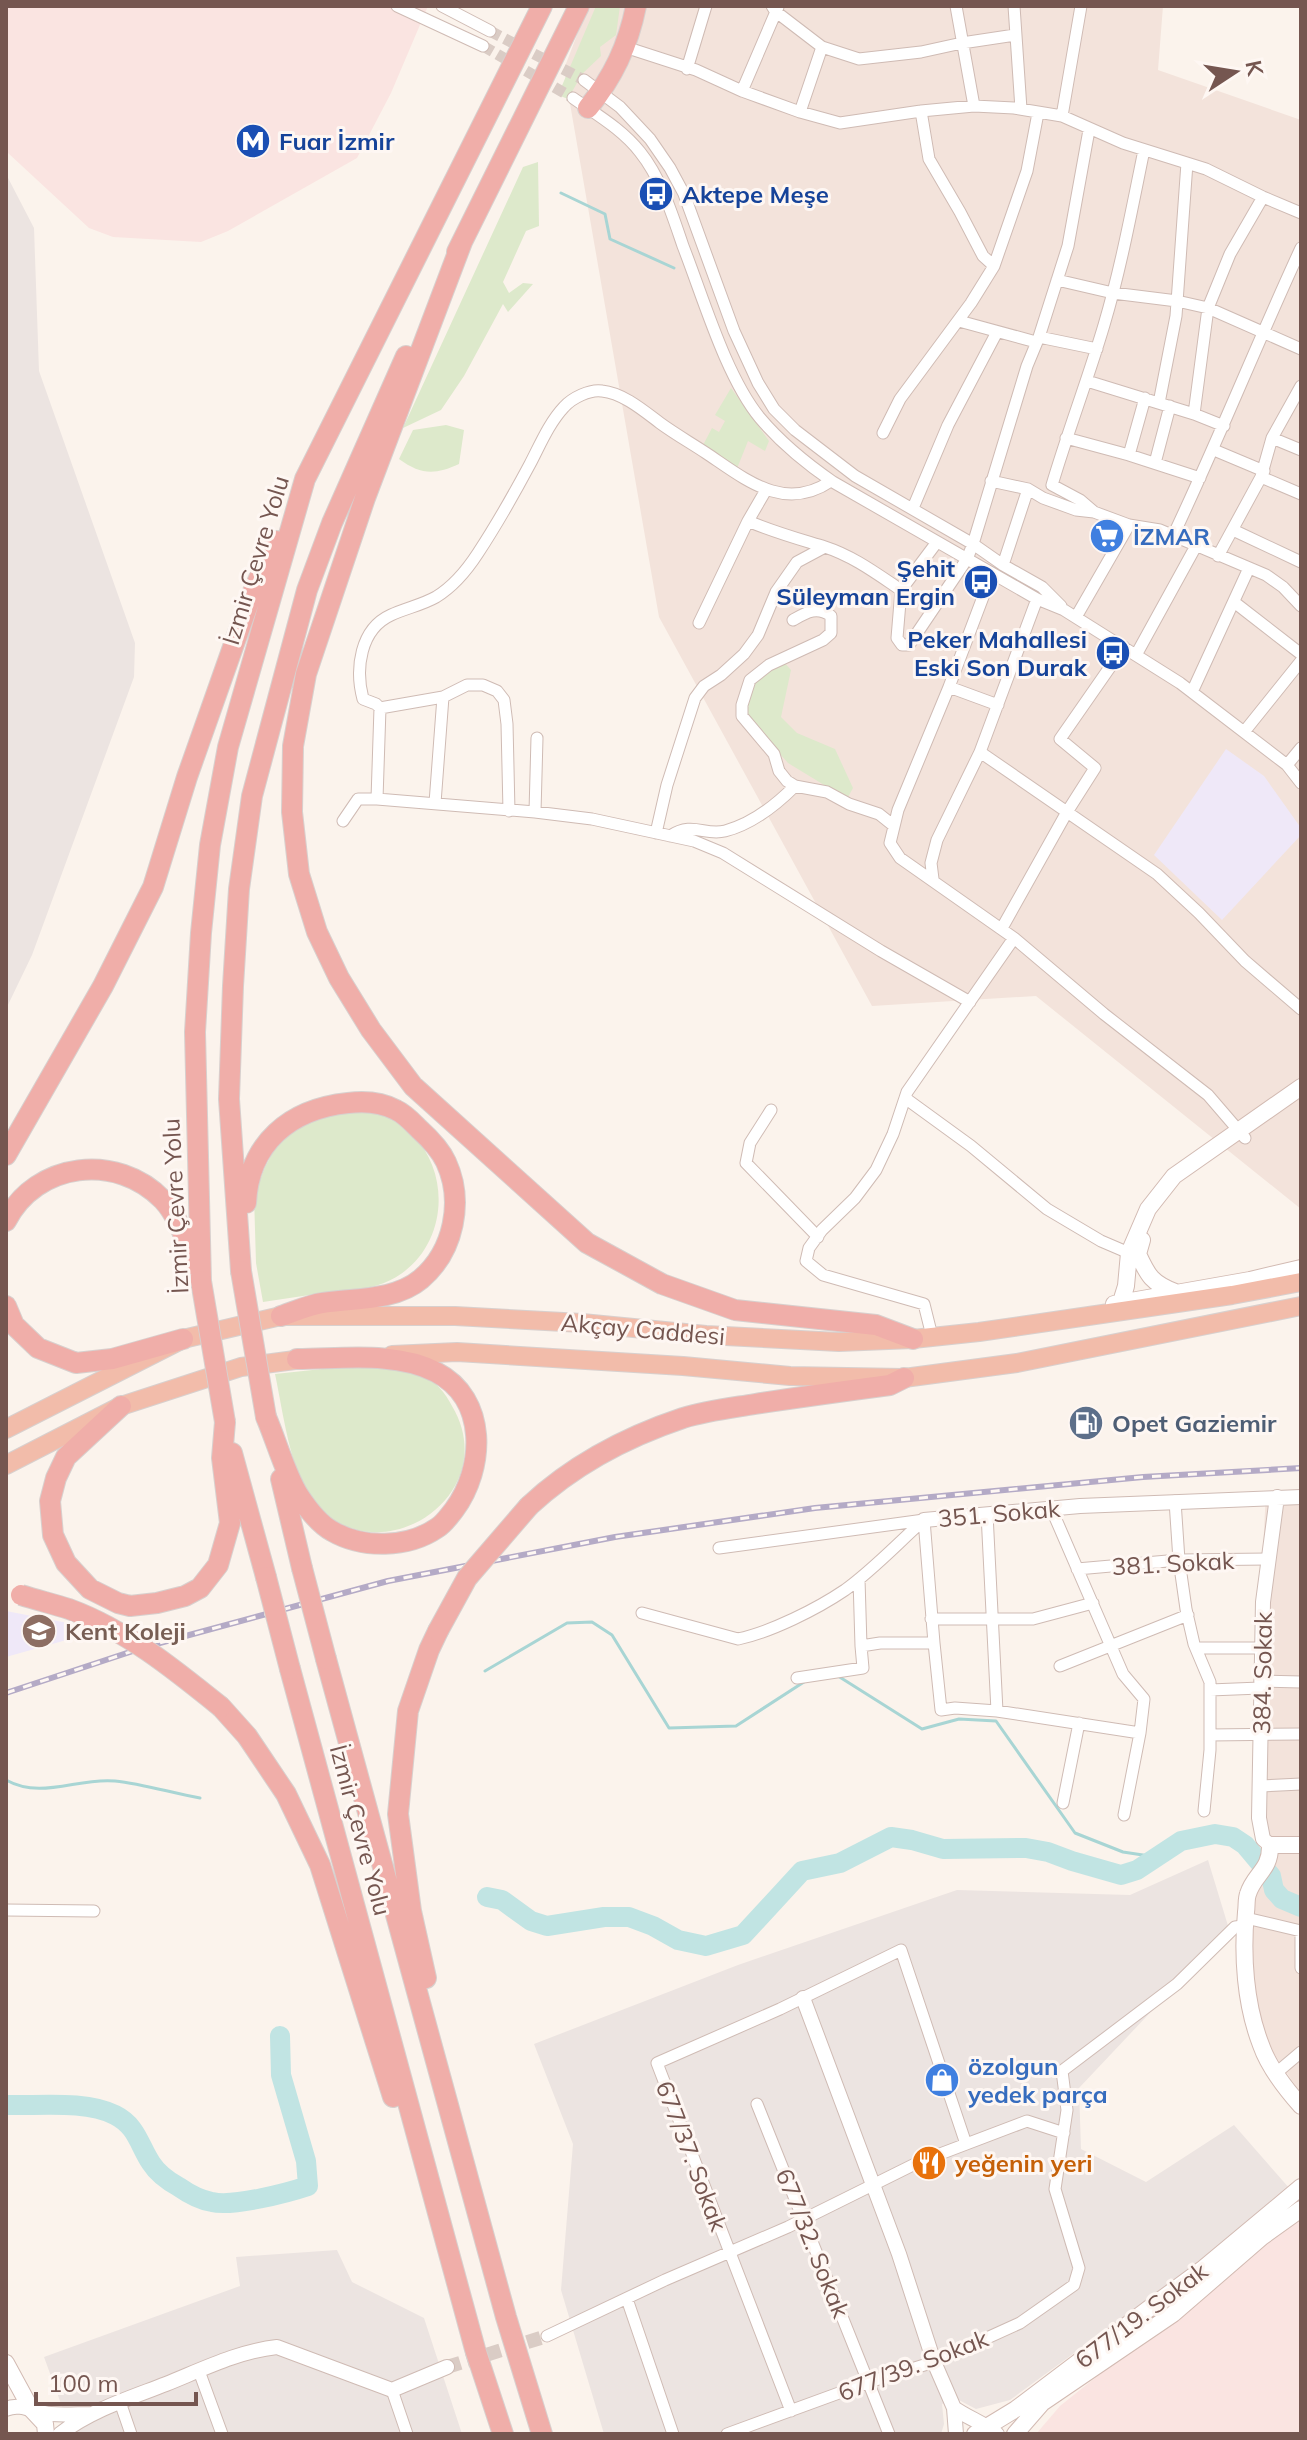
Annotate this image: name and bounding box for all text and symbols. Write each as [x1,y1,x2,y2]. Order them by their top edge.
north arrow [1195,32,1275,112]
text: K [1239,58,1270,79]
metro station icon: Fuar İzmir [234,122,272,160]
place label: Fuar İzmir [279,126,395,156]
bus stop icon: Aktepe Meşe [637,175,675,213]
place label: Aktepe Meşe [682,179,829,209]
street label: İzmir Çevre Yolu [215,472,295,648]
supermarket icon: İZMAR [1088,517,1126,555]
place label: İZMAR [1133,521,1210,551]
place label: Şehit Süleyman Ergin [776,553,955,611]
bus stop icon: Şehit Süleyman Ergin [962,563,1000,601]
place label: Peker Mahallesi Eski Son Durak [907,624,1088,682]
bus stop icon: Peker Mahallesi Eski Son Durak [1094,634,1132,672]
street label: İzmir Çevre Yolu [155,1118,195,1294]
street label: Akçay Caddesi [560,1307,726,1351]
fuel station icon: Opet Gaziemir [1067,1404,1105,1442]
place label: Opet Gaziemir [1112,1408,1277,1438]
street label: 351. Sokak [937,1493,1062,1533]
street label: 381. Sokak [1111,1545,1236,1581]
street label: 384. Sokak [1246,1611,1278,1735]
school or university icon: Kent Koleji [20,1612,58,1650]
place label: Kent Koleji [65,1616,186,1646]
street label: İzmir Çevre Yolu [324,1741,398,1919]
place label: özolgun yedek parça [967,2051,1108,2109]
shop icon: özolgun yedek parça [923,2061,961,2099]
street label: 677/37. Sokak [650,2077,735,2236]
restaurant icon: yeğenin yeri [910,2144,948,2182]
place label: yeğenin yeri [954,2148,1092,2178]
street label: 677/32. Sokak [769,2164,857,2323]
street label: 677/19. Sokak [1069,2255,1214,2375]
street label: 677/39. Sokak [834,2322,993,2407]
scale bar [36,2356,196,2406]
text: 100 m [48,2368,119,2398]

